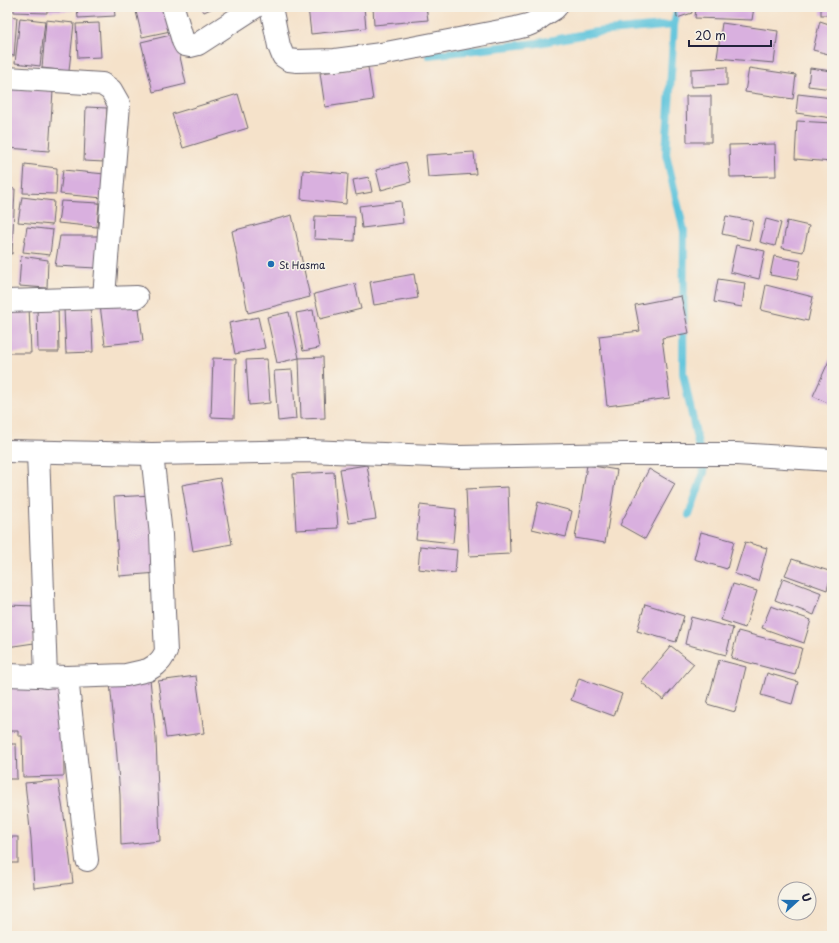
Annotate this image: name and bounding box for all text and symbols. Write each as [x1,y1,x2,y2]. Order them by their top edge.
scale bar [689,22,771,48]
text: 20 m [695,26,726,44]
place label: St Hasma [279,257,326,272]
marker: St Hasma [266,259,276,269]
north arrow [777,881,817,921]
text: U [797,890,816,904]

